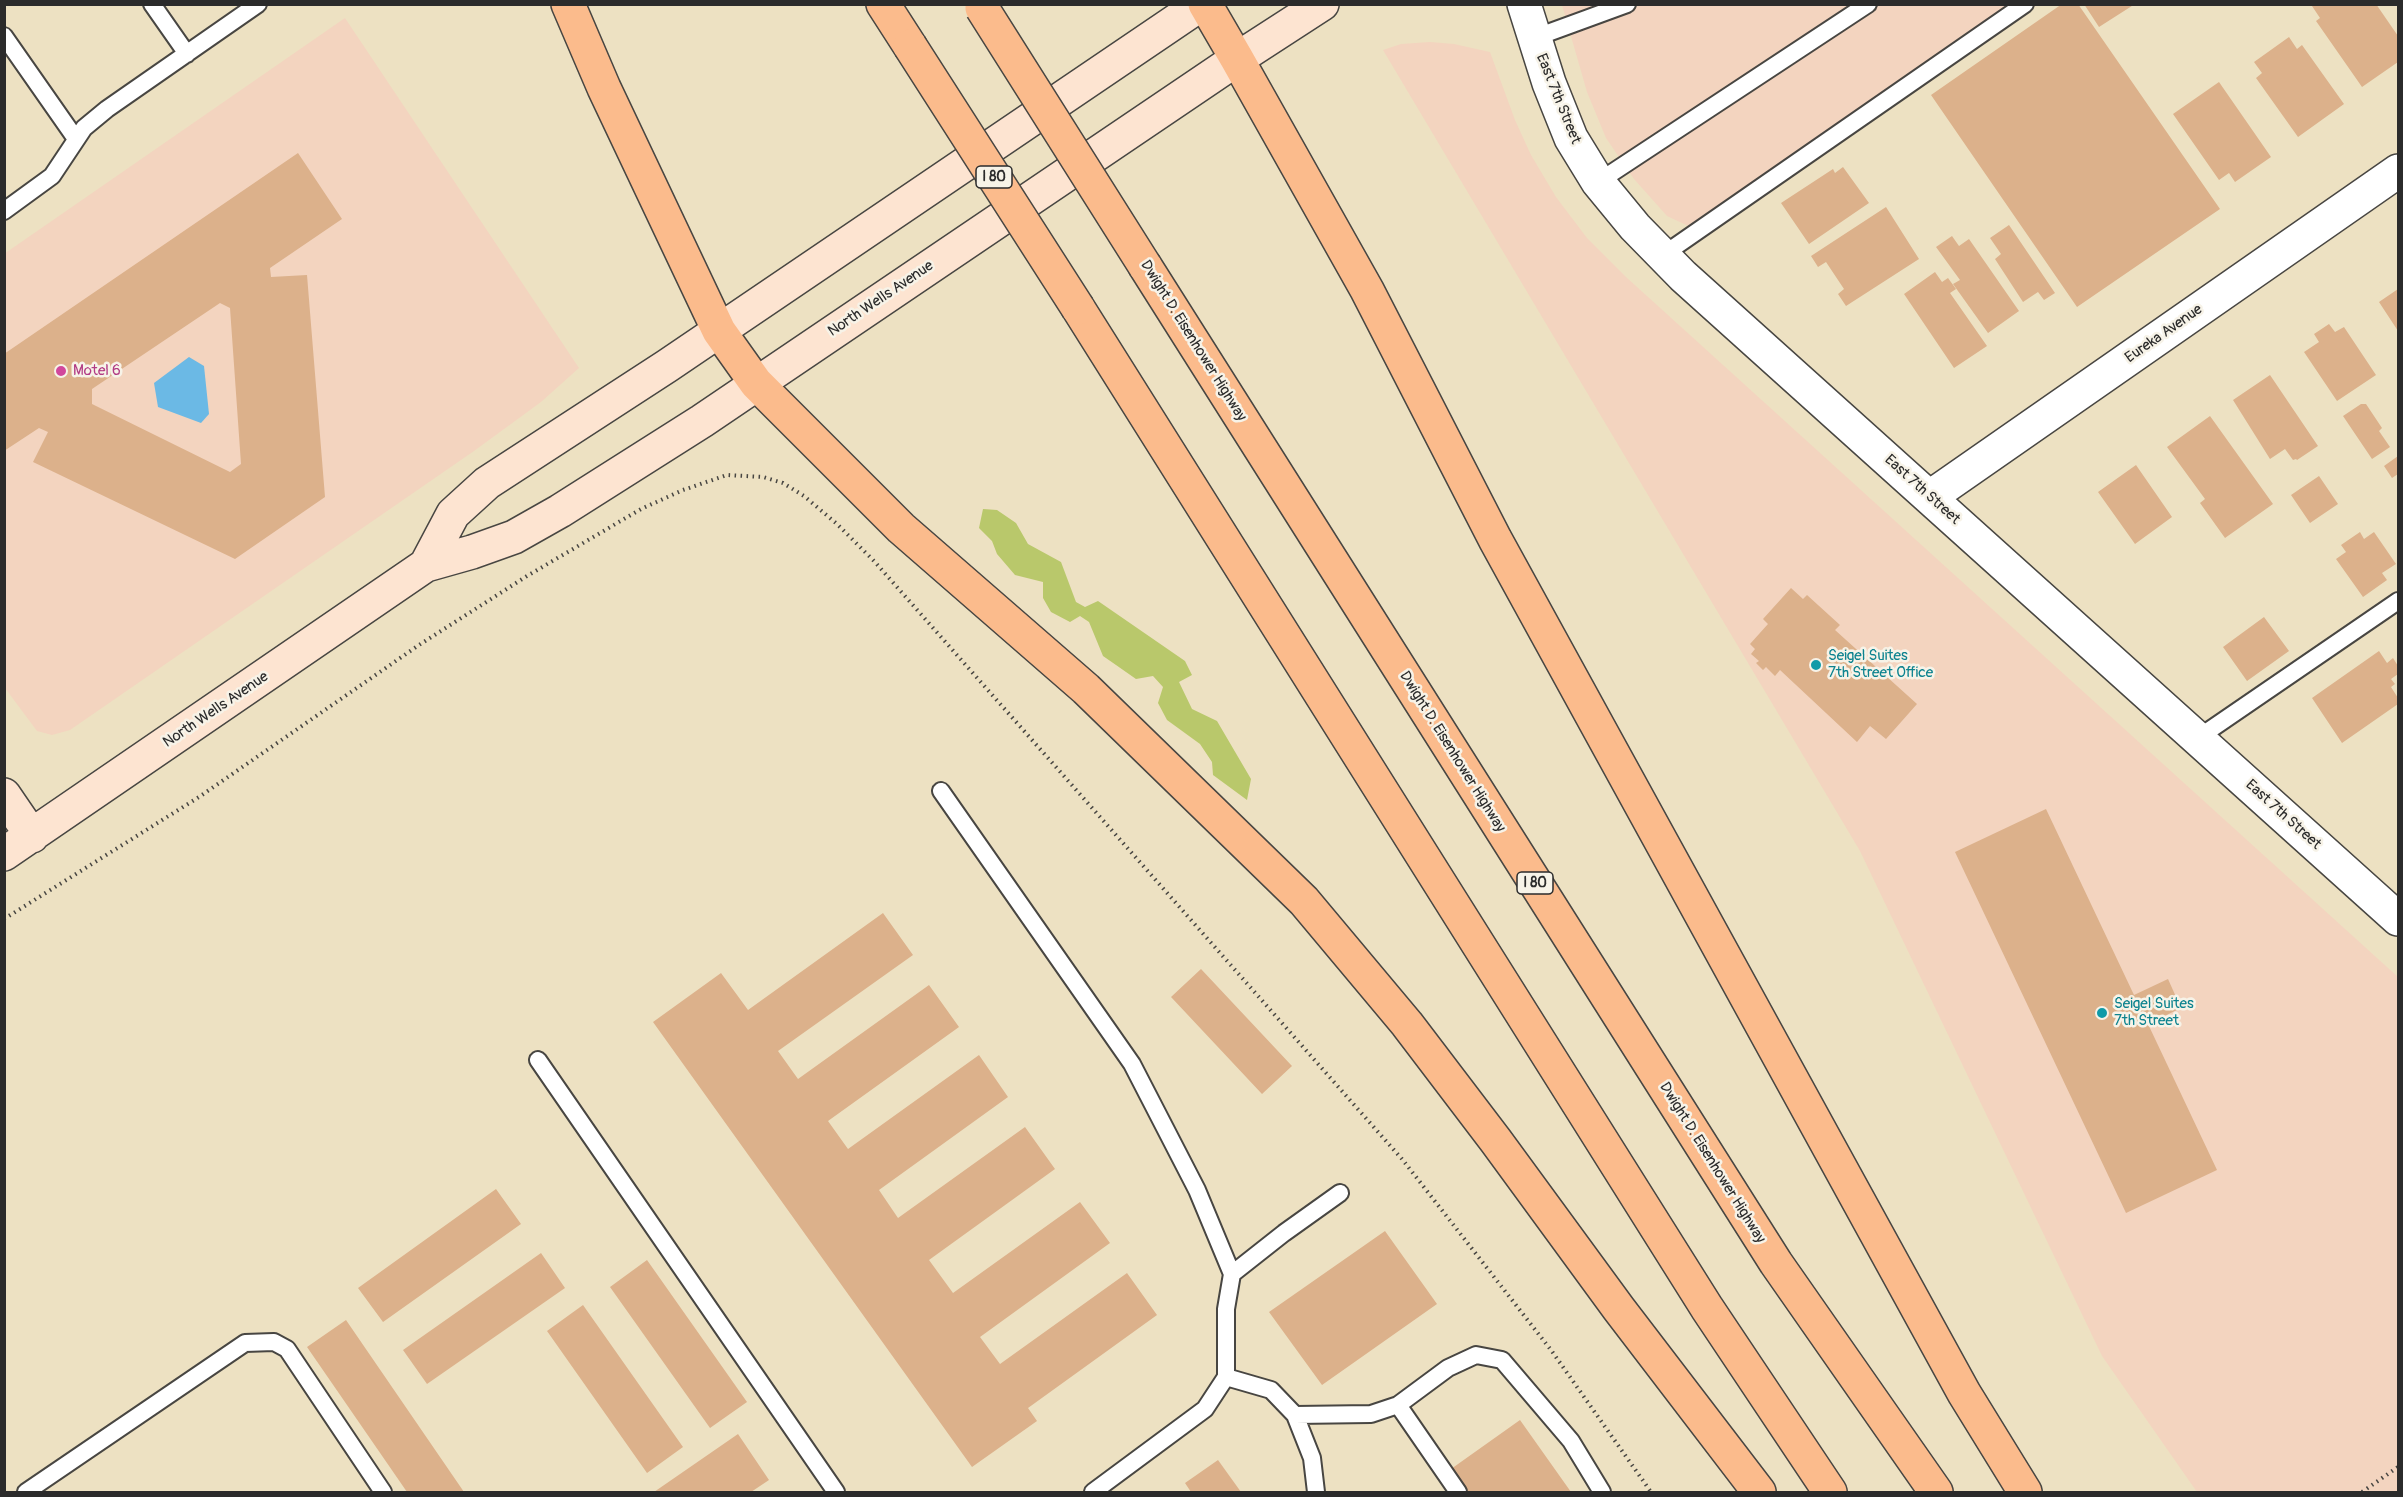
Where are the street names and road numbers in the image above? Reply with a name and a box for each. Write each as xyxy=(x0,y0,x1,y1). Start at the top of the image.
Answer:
street label: East 7th Street xyxy=(1532,51,1584,147)
road number: I 80 xyxy=(976,166,1012,188)
street label: North Wells Avenue xyxy=(825,257,937,341)
street label: Dwight D. Eisenhower Highway xyxy=(1136,257,1250,425)
street label: Eureka Avenue xyxy=(2122,301,2206,367)
street label: East 7th Street xyxy=(1880,451,1964,529)
street label: North Wells Avenue xyxy=(160,668,272,752)
street label: Dwight D. Eisenhower Highway xyxy=(1395,668,1509,836)
street label: East 7th Street xyxy=(2241,776,2325,854)
road number: I 80 xyxy=(1517,872,1553,894)
street label: Dwight D. Eisenhower Highway xyxy=(1655,1079,1769,1247)

